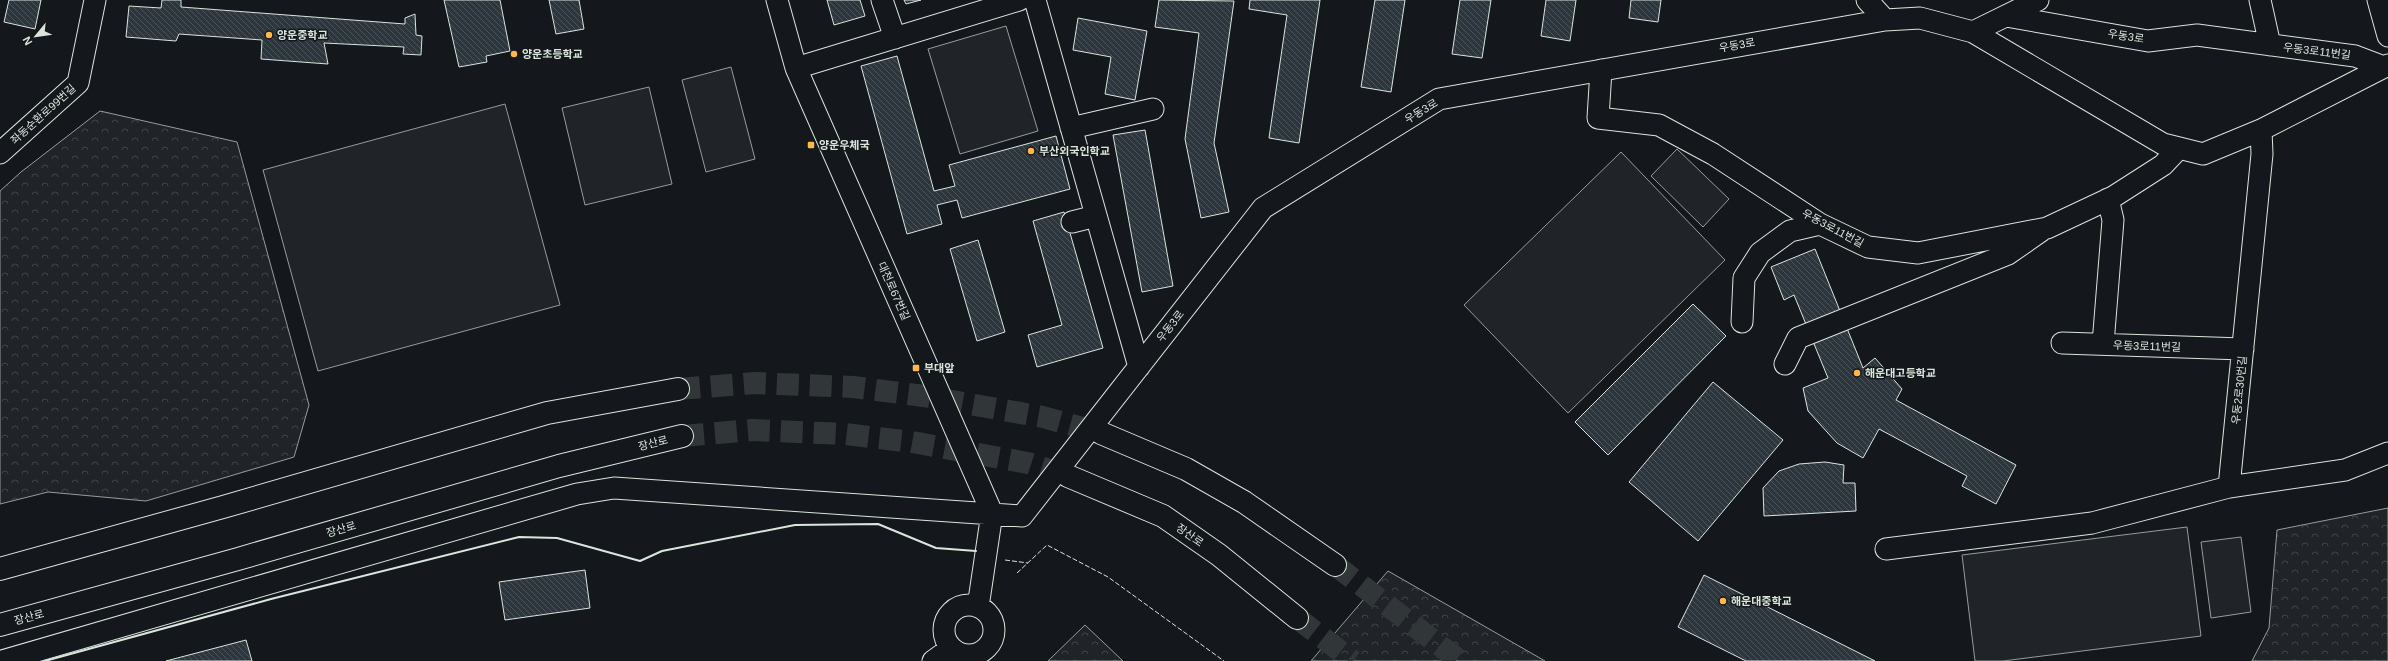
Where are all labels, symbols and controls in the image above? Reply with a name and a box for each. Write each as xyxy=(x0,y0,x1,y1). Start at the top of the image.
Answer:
north arrow xyxy=(16,16,56,56)
street label: 우동3로 xyxy=(2107,27,2145,45)
place label: 양운중학교 xyxy=(277,29,328,41)
marker: 양운중학교 xyxy=(264,30,274,40)
text: N xyxy=(20,34,34,47)
street label: 우동3로 xyxy=(1718,36,1756,54)
street label: 우동3로11번길 xyxy=(2282,41,2352,61)
place label: 양운초등학교 xyxy=(522,48,583,60)
marker: 양운초등학교 xyxy=(509,49,519,59)
street label: 좌동순환로99번길 xyxy=(8,82,78,146)
street label: 우동3로 xyxy=(1402,96,1440,126)
place label: 양운우체국 xyxy=(819,139,870,151)
marker: 양운우체국 xyxy=(806,140,816,150)
place label: 부산외국인학교 xyxy=(1039,145,1110,157)
marker: 부산외국인학교 xyxy=(1026,146,1036,156)
street label: 우동3로11번길 xyxy=(1800,207,1866,249)
street label: 대천로67번길 xyxy=(876,260,912,322)
street label: 우동3로 xyxy=(1154,308,1186,344)
street label: 우동3로11번길 xyxy=(2113,339,2181,353)
street label: 우동2로30번길 xyxy=(2229,355,2249,425)
place label: 부대앞 xyxy=(924,362,954,374)
marker: 부대앞 xyxy=(911,363,921,373)
place label: 해운대고등학교 xyxy=(1865,367,1936,379)
marker: 해운대고등학교 xyxy=(1852,368,1862,378)
street label: 장산로 xyxy=(637,434,669,452)
street label: 장산로 xyxy=(325,519,357,539)
street label: 장산로 xyxy=(1174,521,1206,549)
place label: 해운대중학교 xyxy=(1731,595,1792,607)
marker: 해운대중학교 xyxy=(1718,596,1728,606)
street label: 장산로 xyxy=(13,607,45,627)

